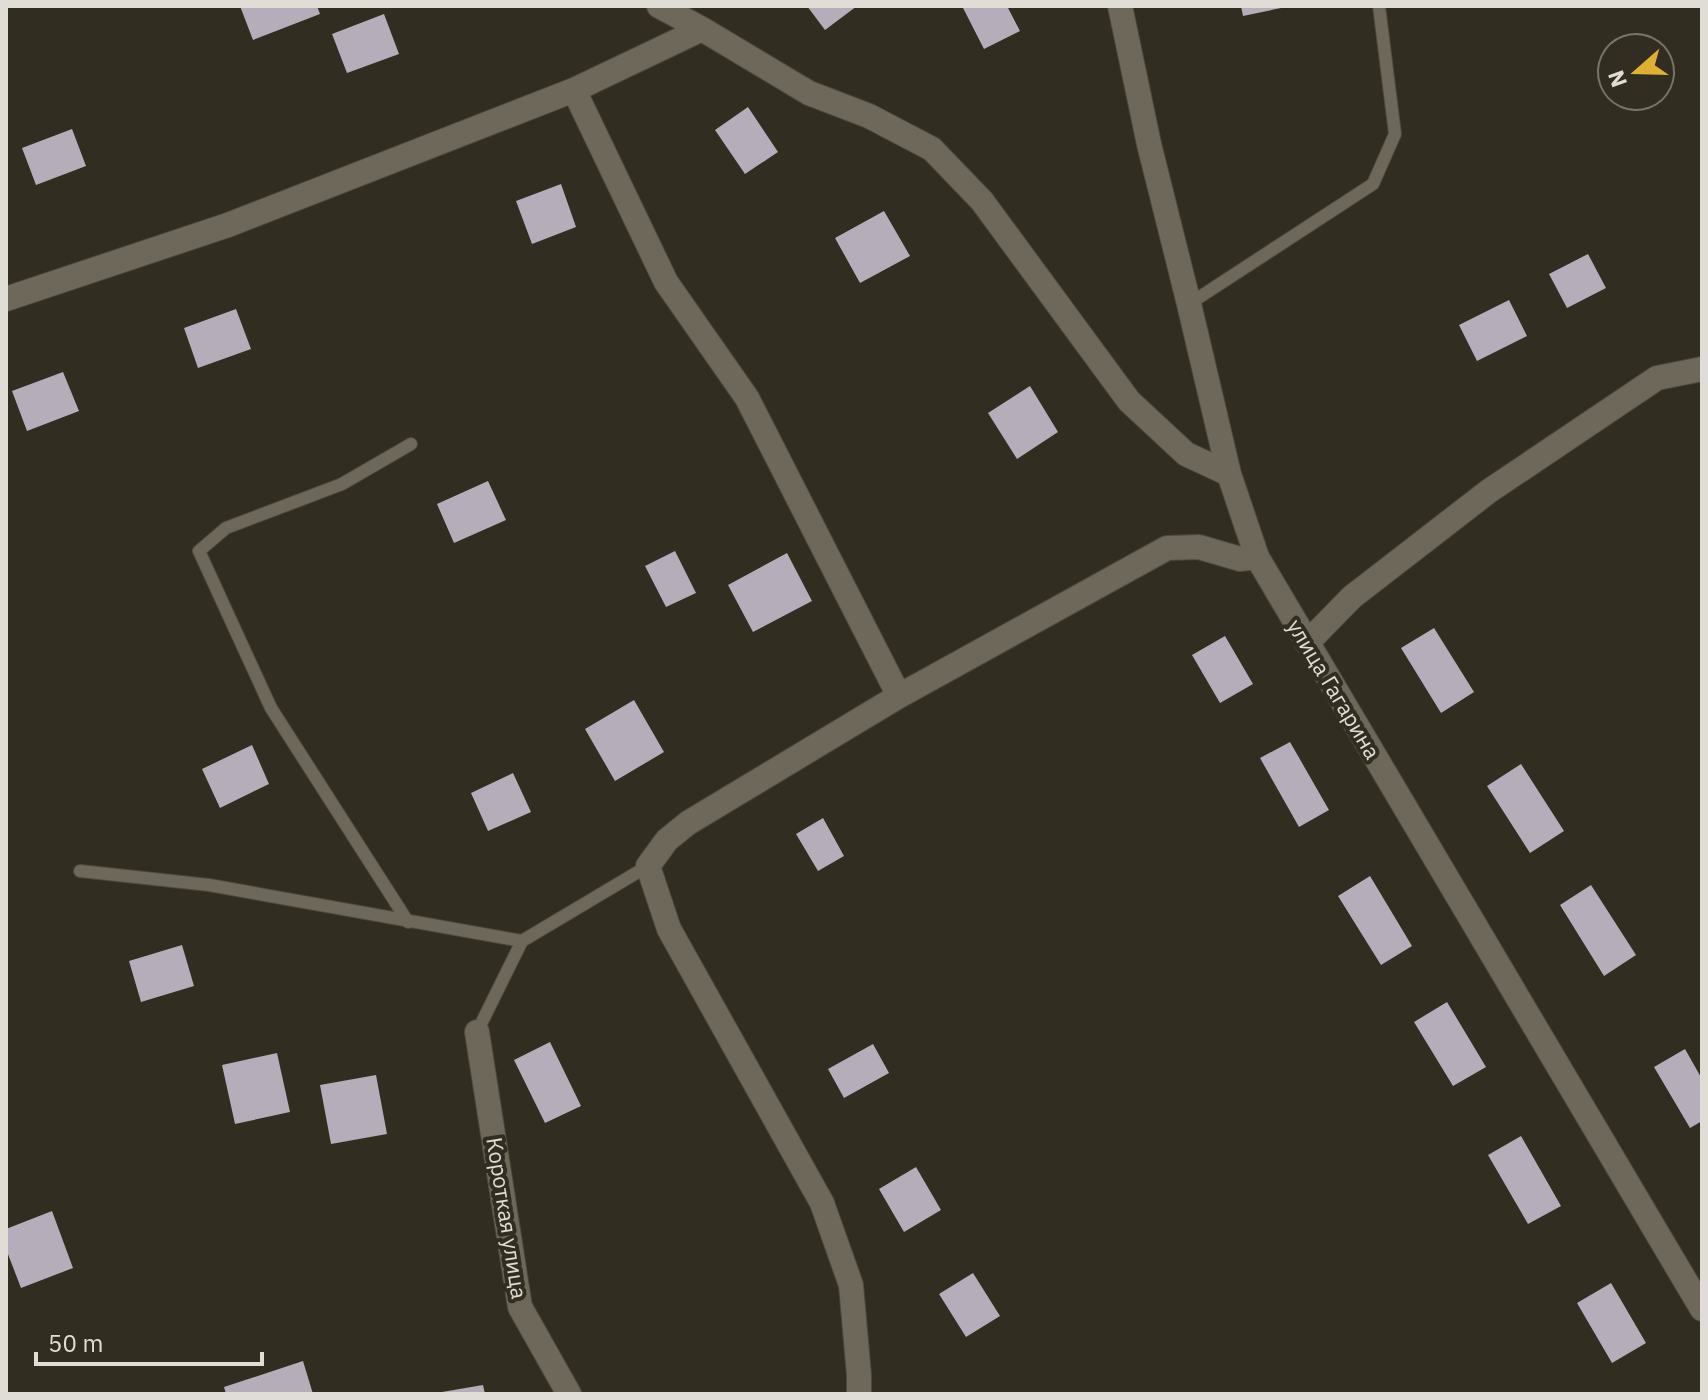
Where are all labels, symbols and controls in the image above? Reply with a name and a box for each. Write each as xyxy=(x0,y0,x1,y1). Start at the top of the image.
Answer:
north arrow xyxy=(1596,32,1676,112)
text: N xyxy=(1600,67,1633,91)
street label: улица Гагарина xyxy=(1281,613,1388,764)
street label: Короткая улица xyxy=(480,1135,535,1301)
scale bar xyxy=(36,1316,262,1366)
text: 50 m xyxy=(48,1327,103,1359)

